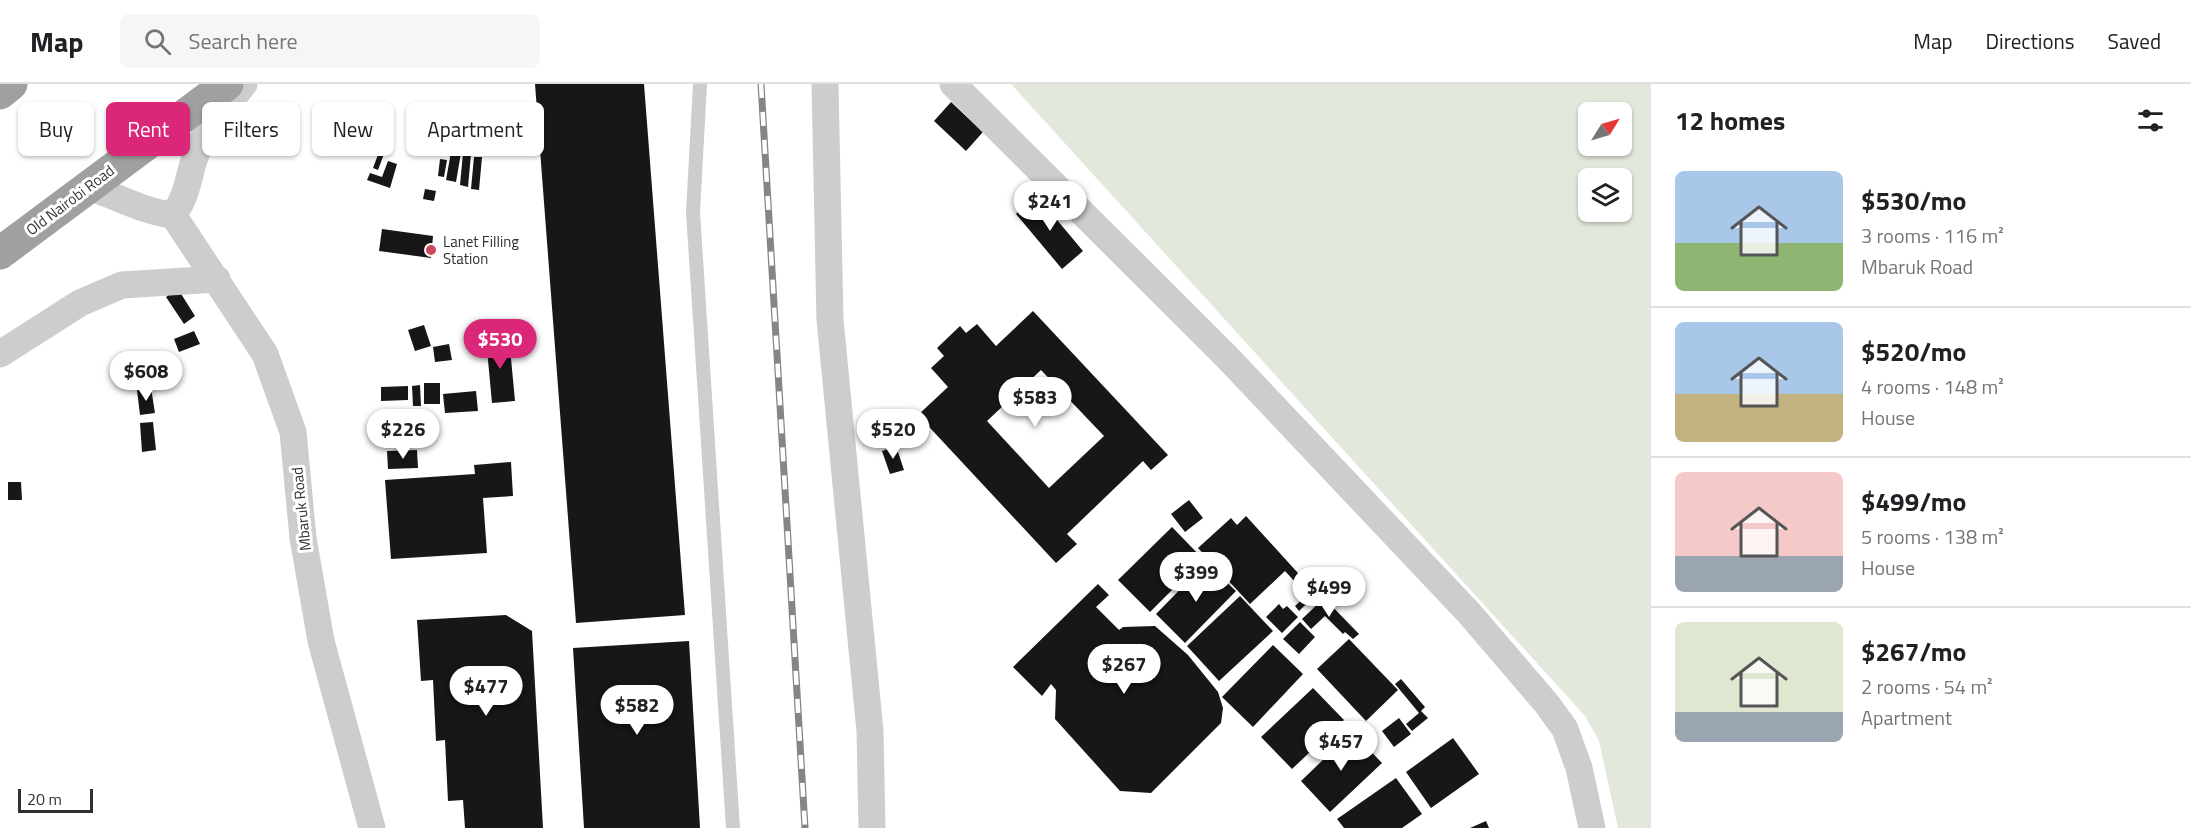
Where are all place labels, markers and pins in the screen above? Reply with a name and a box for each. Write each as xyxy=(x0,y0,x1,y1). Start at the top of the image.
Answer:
pin: $241 xyxy=(1014,181,1086,232)
place label: Lanet Filling Station xyxy=(443,230,519,270)
marker: Lanet Filling Station xyxy=(424,243,438,257)
pin: $530 xyxy=(464,319,536,370)
pin: $608 xyxy=(110,351,182,402)
pin: $583 xyxy=(999,377,1071,428)
pin: $226 xyxy=(367,409,439,460)
pin: $520 xyxy=(857,409,929,460)
pin: $399 xyxy=(1160,552,1232,603)
pin: $499 xyxy=(1293,567,1365,618)
pin: $267 xyxy=(1088,644,1160,695)
pin: $477 xyxy=(450,666,522,717)
pin: $582 xyxy=(601,685,673,736)
pin: $457 xyxy=(1305,721,1377,772)

